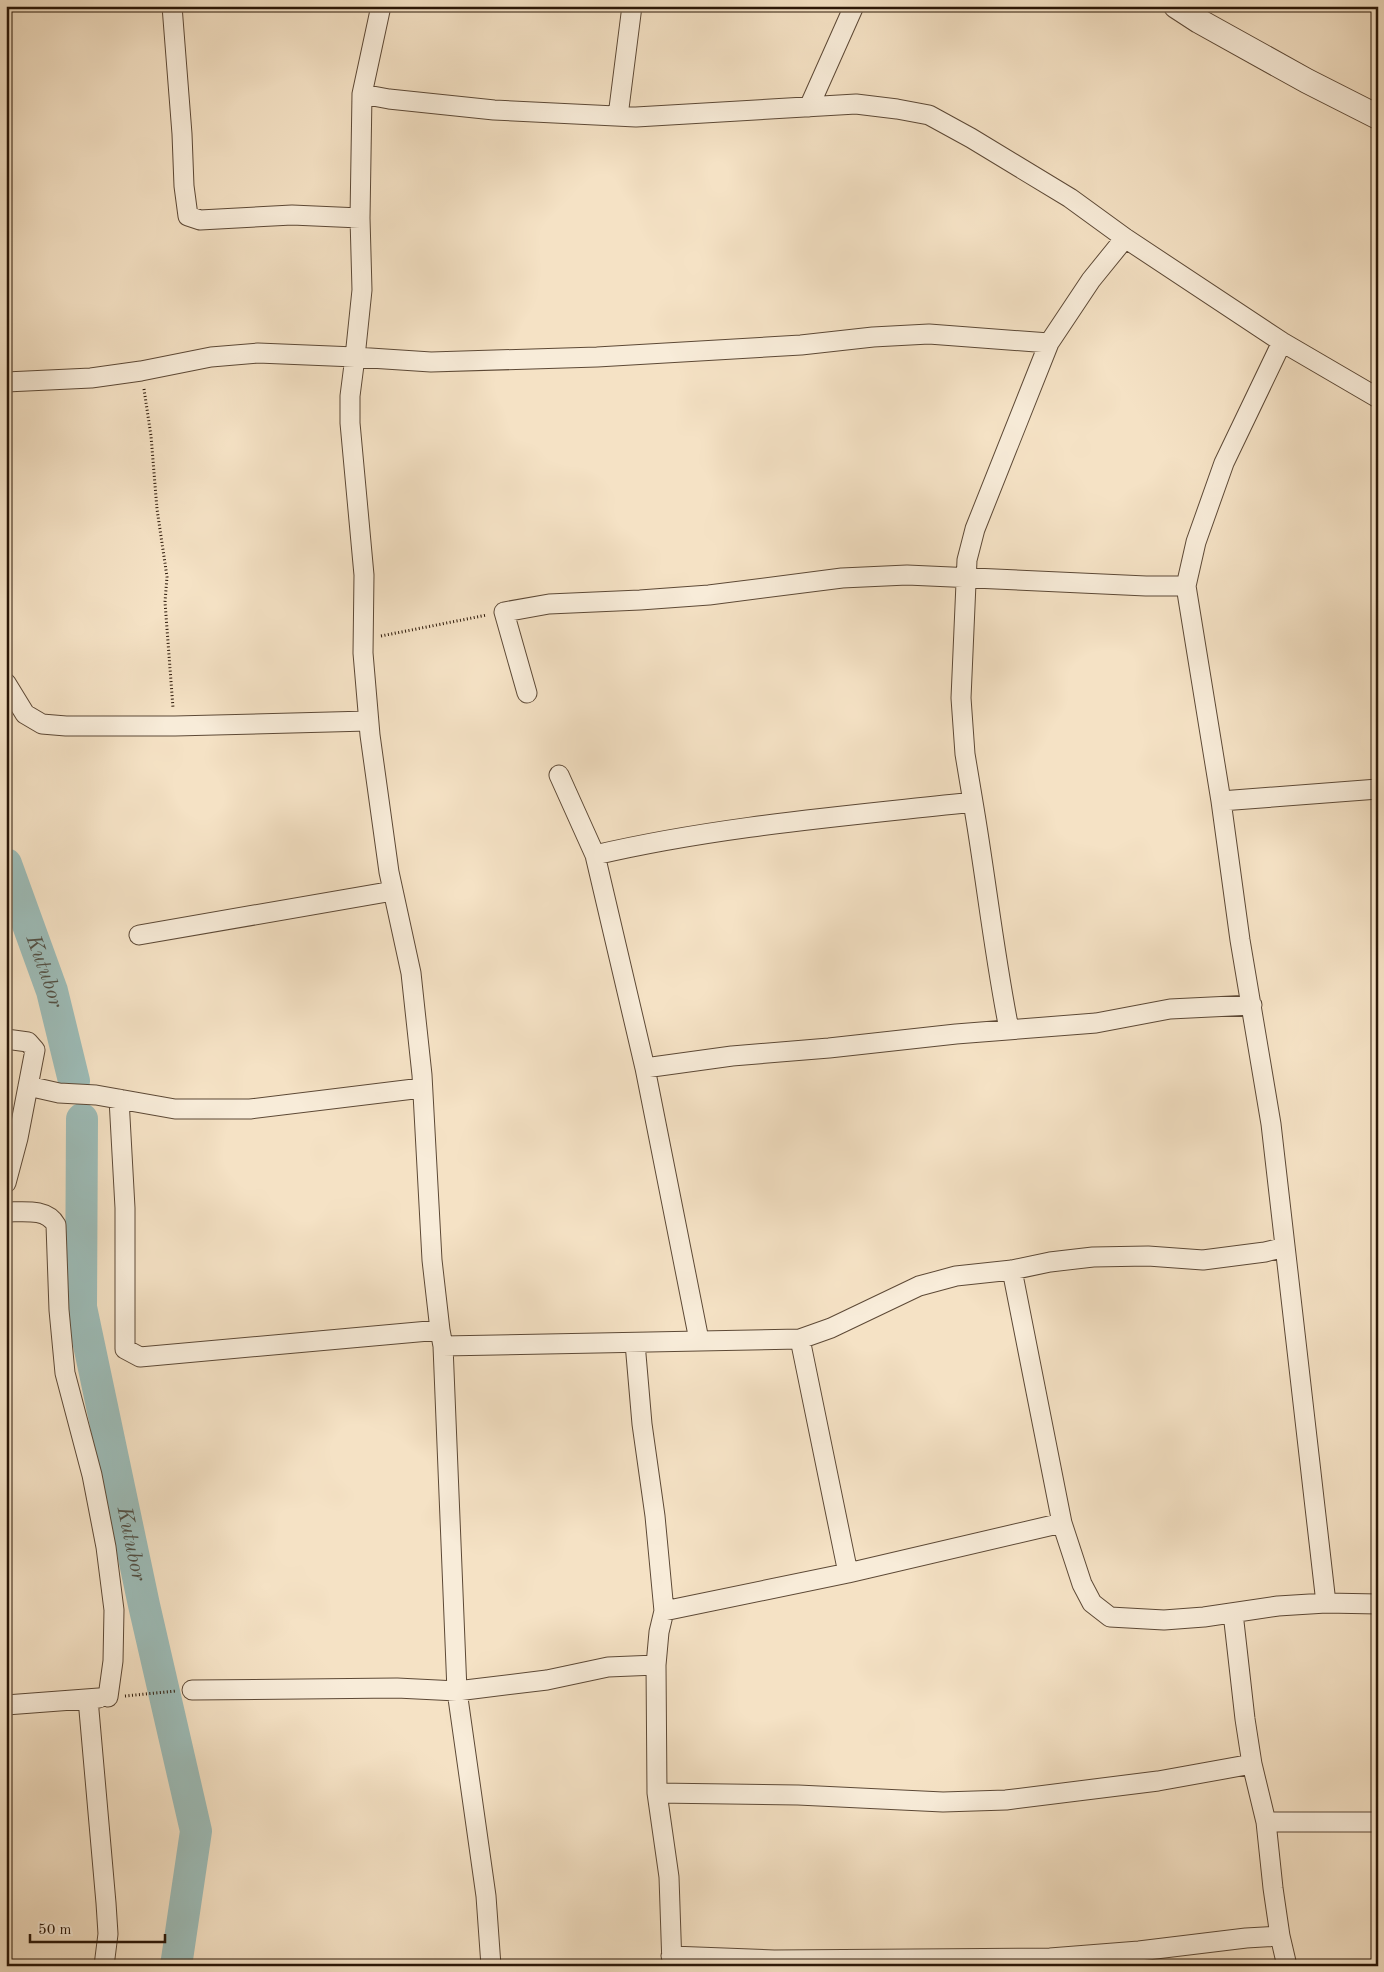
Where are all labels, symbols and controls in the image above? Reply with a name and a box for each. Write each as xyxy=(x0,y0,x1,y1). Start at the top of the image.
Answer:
water label: Kutubor xyxy=(22,931,66,1011)
water label: Kutubor xyxy=(113,1504,149,1584)
scale bar xyxy=(30,1912,165,1944)
text: 50 m xyxy=(38,1923,72,1938)

